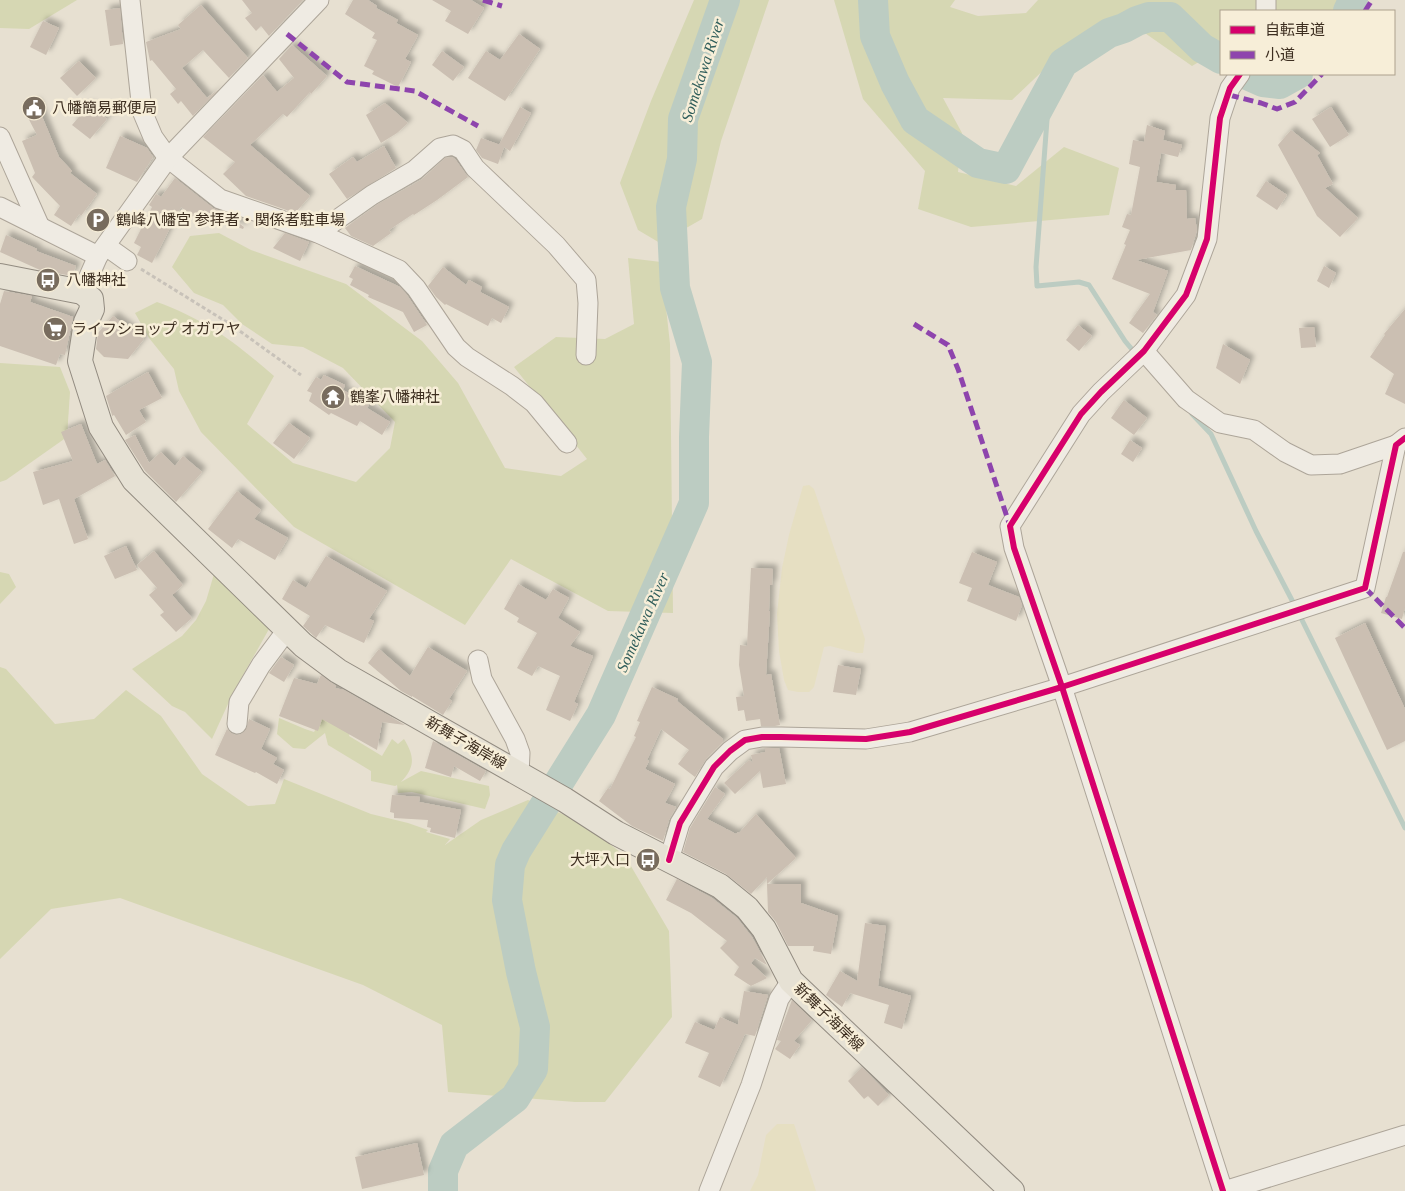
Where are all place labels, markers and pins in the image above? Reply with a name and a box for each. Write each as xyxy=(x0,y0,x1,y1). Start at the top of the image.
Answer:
public building icon: 八幡簡易郵便局 xyxy=(21,95,47,121)
place label: 八幡簡易郵便局 xyxy=(52,100,157,116)
parking icon: 鶴峰八幡宮 参拝者・関係者駐車場 xyxy=(85,207,111,233)
place label: 鶴峰八幡宮 参拝者・関係者駐車場 xyxy=(116,211,345,228)
bus stop icon: 八幡神社 xyxy=(35,267,61,293)
place label: 八幡神社 xyxy=(66,272,126,288)
supermarket icon: ライフショップ オガワヤ xyxy=(42,316,68,342)
place label: ライフショップ オガワヤ xyxy=(72,321,241,337)
temple icon: 鶴峯八幡神社 xyxy=(320,384,346,410)
place label: 鶴峯八幡神社 xyxy=(350,389,440,405)
bus stop icon: 大坪入口 xyxy=(635,847,661,873)
place label: 大坪入口 xyxy=(570,852,630,868)

